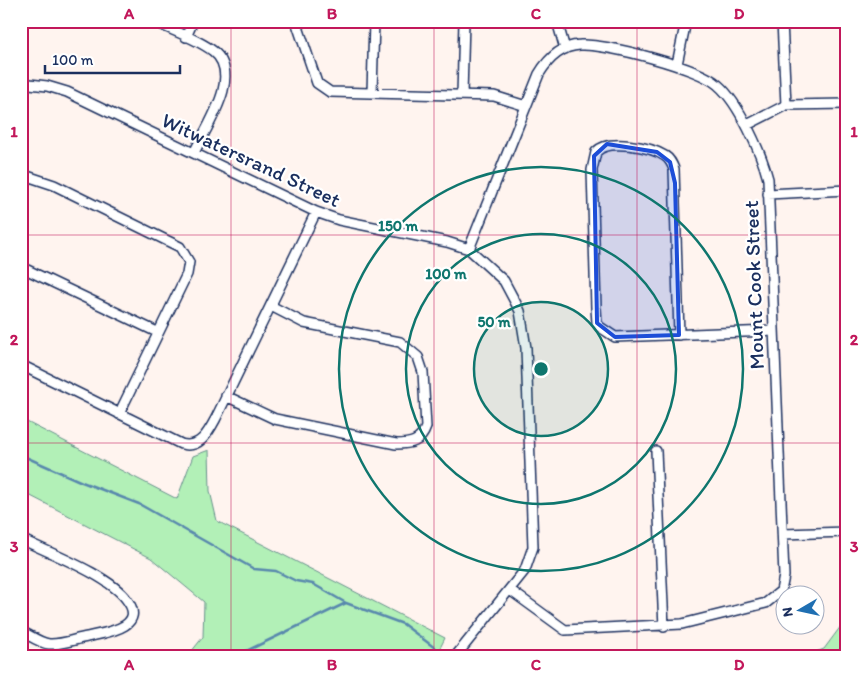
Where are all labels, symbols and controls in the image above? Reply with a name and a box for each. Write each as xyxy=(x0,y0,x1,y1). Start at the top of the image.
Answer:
text: A xyxy=(123,4,135,23)
text: B xyxy=(327,4,338,23)
text: C xyxy=(531,4,542,23)
text: D xyxy=(734,4,745,23)
scale bar xyxy=(45,42,180,74)
text: 100 m xyxy=(52,51,94,69)
street label: Witwatersrand Street xyxy=(158,107,345,212)
text: 1 xyxy=(10,122,18,141)
text: 1 xyxy=(850,122,858,141)
street label: Mount Cook Street xyxy=(738,200,769,370)
text: 150 m xyxy=(378,217,418,235)
text: 100 m xyxy=(425,265,467,283)
text: 50 m xyxy=(477,313,511,331)
text: 2 xyxy=(10,330,19,349)
text: 2 xyxy=(850,330,859,349)
centre of rings xyxy=(532,360,550,378)
text: 3 xyxy=(10,537,19,556)
text: 3 xyxy=(850,537,859,556)
north arrow xyxy=(776,586,826,636)
text: N xyxy=(779,606,797,618)
text: A xyxy=(123,655,135,674)
text: B xyxy=(327,655,338,674)
text: C xyxy=(531,655,542,674)
text: D xyxy=(734,655,745,674)

